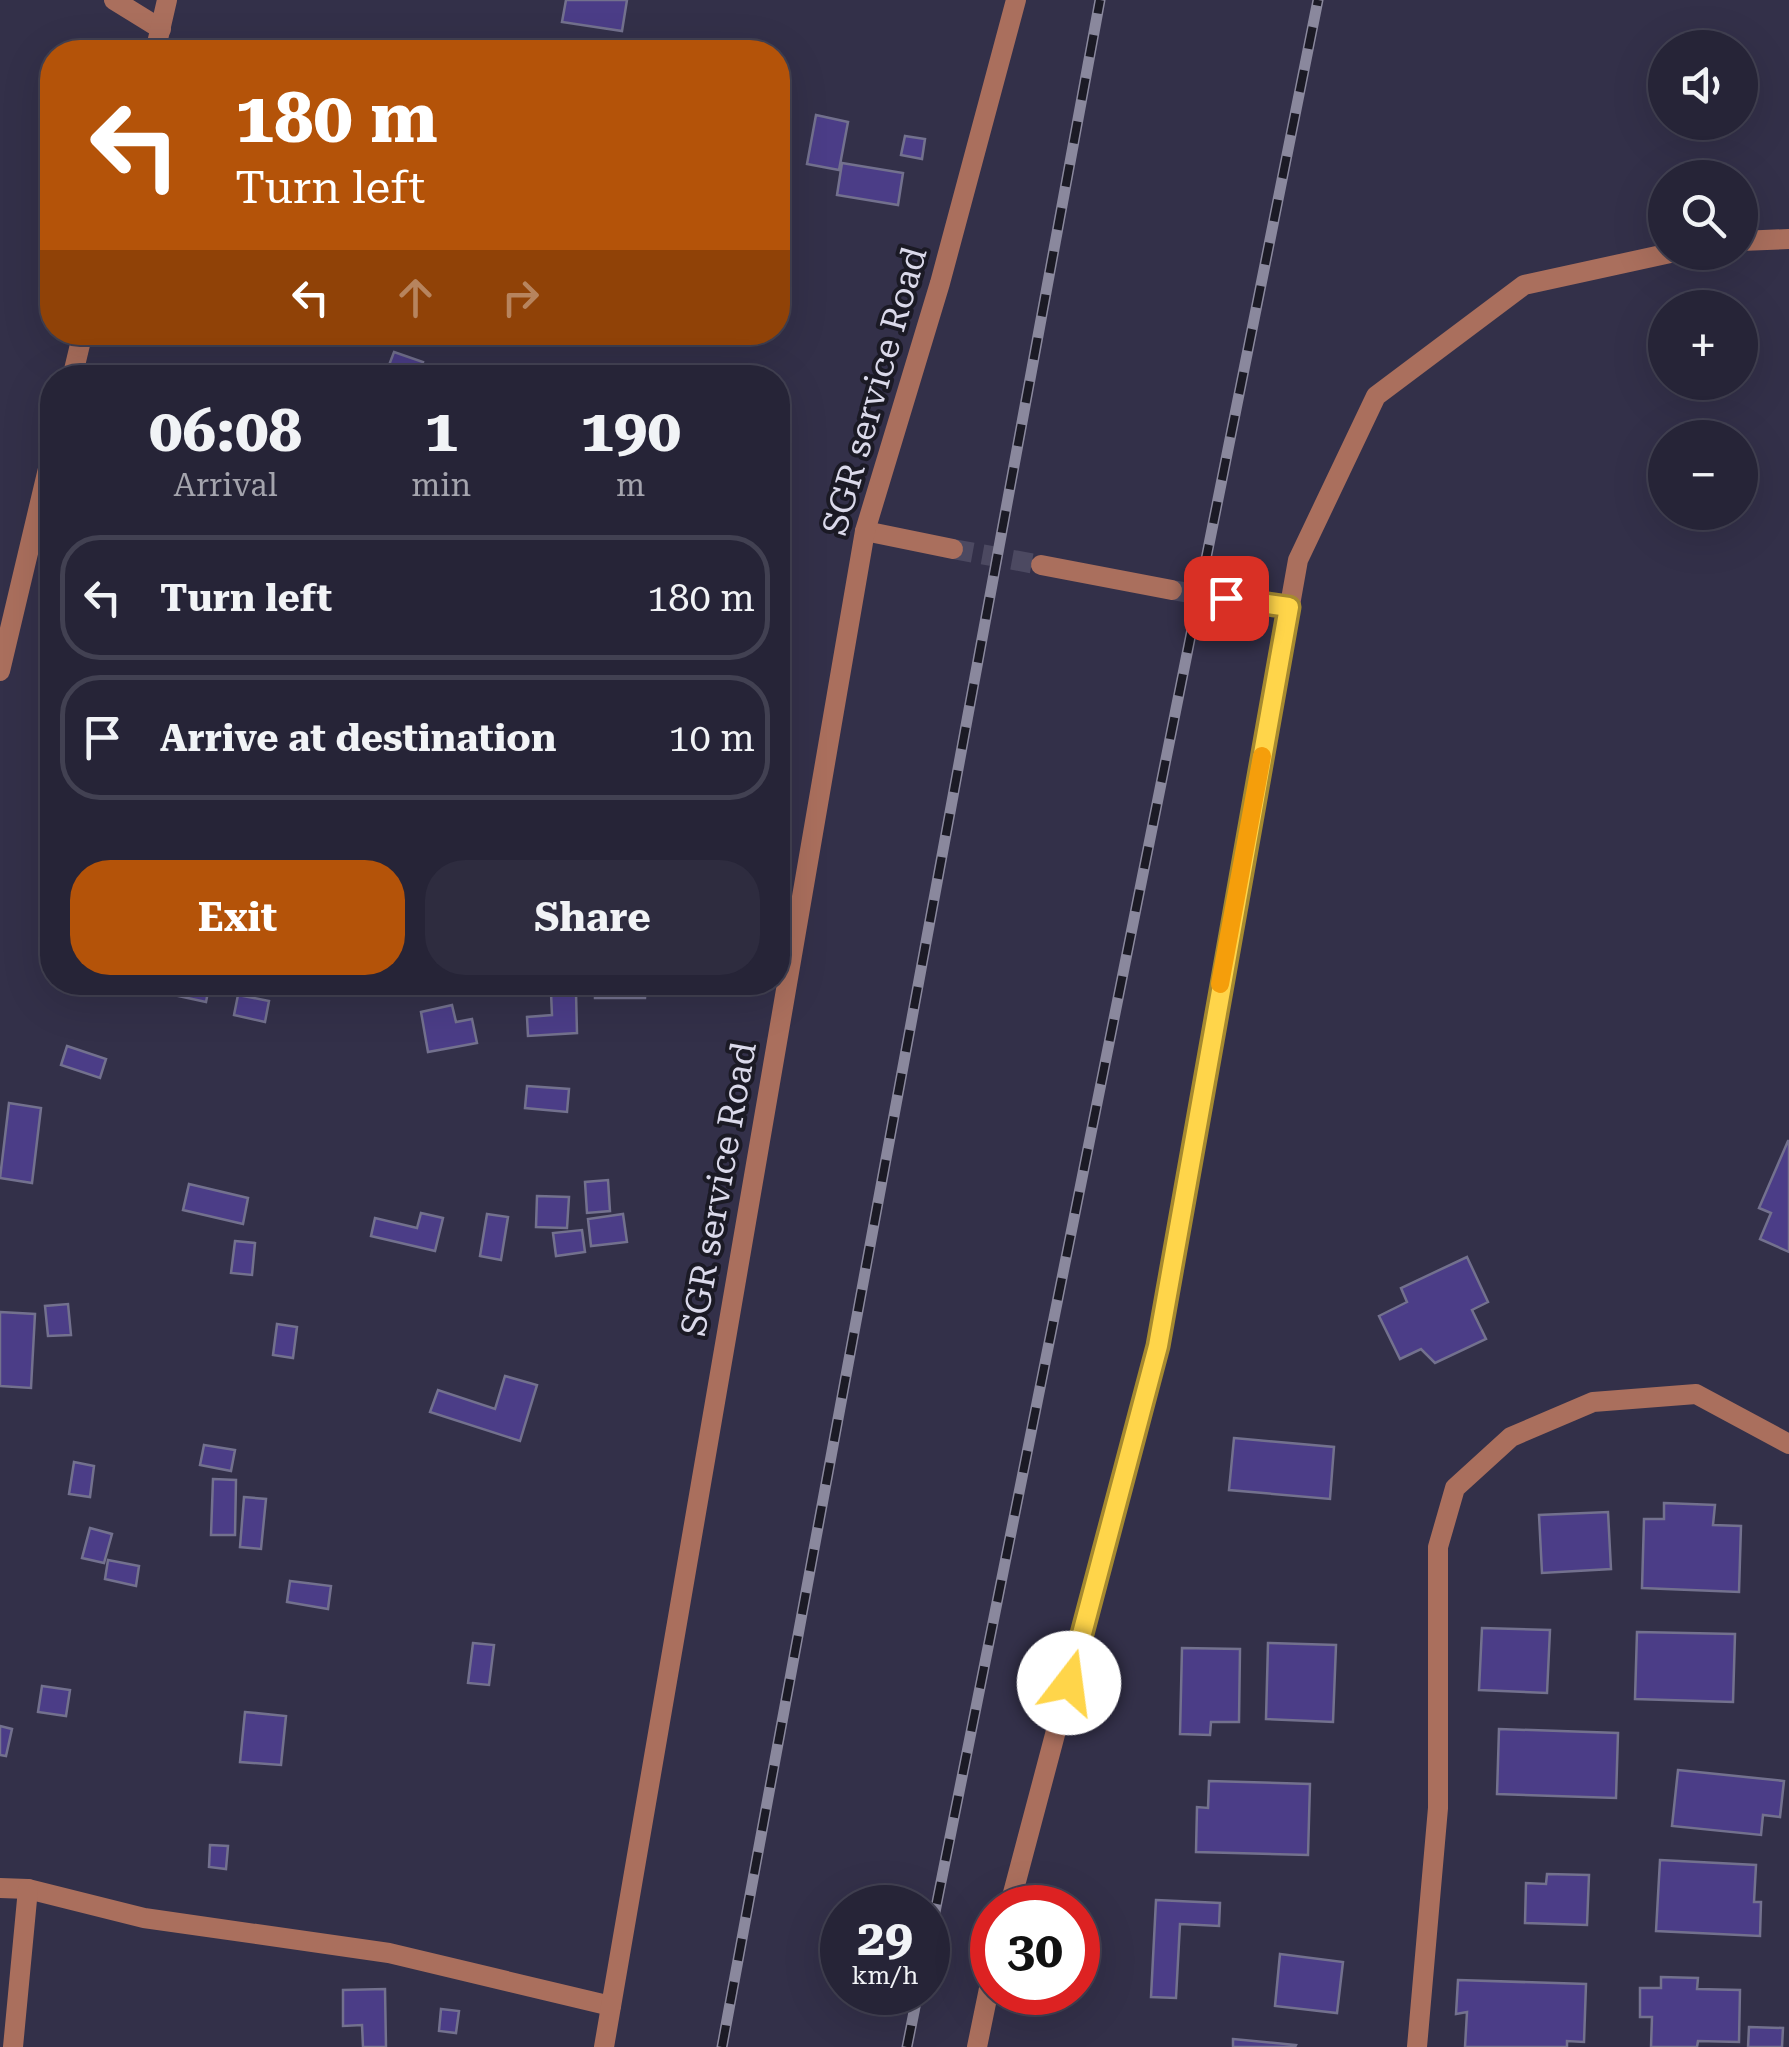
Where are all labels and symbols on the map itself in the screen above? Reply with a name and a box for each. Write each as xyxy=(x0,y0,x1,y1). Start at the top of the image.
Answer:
street label: SGR service Road xyxy=(814,242,936,540)
pin xyxy=(1184,556,1269,641)
street label: SGR service Road xyxy=(673,1039,765,1339)
position arrow xyxy=(1017,1631,1121,1735)
speed limit sign: 30 xyxy=(970,1885,1100,2015)

